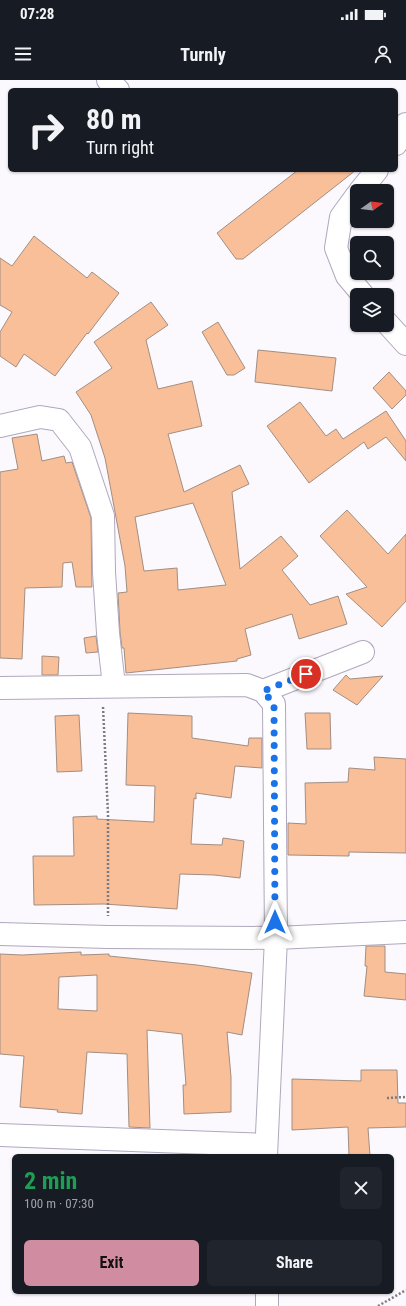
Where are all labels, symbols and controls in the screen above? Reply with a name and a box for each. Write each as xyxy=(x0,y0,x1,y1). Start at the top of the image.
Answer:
text: 07:28 xyxy=(20,5,54,23)
icon: menu xyxy=(12,43,34,65)
icon: person xyxy=(372,43,394,65)
text: Turnly xyxy=(180,44,226,65)
text: 80 m xyxy=(86,103,142,136)
icon: right xyxy=(20,104,72,156)
text: Turn right xyxy=(86,137,154,158)
north arrow xyxy=(350,184,394,228)
map controls xyxy=(350,184,394,332)
button: search xyxy=(350,236,394,280)
button: layers xyxy=(350,288,394,332)
pin xyxy=(289,657,323,691)
icon: arrive xyxy=(295,663,317,685)
position arrow xyxy=(254,901,296,943)
text: 2 min xyxy=(24,1167,77,1195)
button: close xyxy=(340,1167,382,1209)
text: 100 m · 07:30 xyxy=(24,1196,94,1211)
button: Exit xyxy=(24,1240,199,1286)
button: Share xyxy=(207,1240,382,1286)

